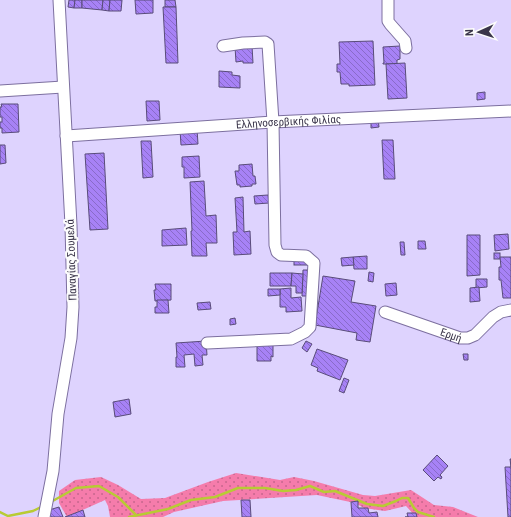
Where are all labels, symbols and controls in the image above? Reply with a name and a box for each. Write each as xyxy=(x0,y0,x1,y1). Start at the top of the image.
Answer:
north arrow xyxy=(459,12,499,52)
text: N xyxy=(463,29,476,36)
street label: Ελληνοσερβικής Φιλίας xyxy=(236,113,341,131)
street label: Παναγίας Σουμελά xyxy=(64,218,79,301)
street label: Ερμή xyxy=(438,326,463,345)

